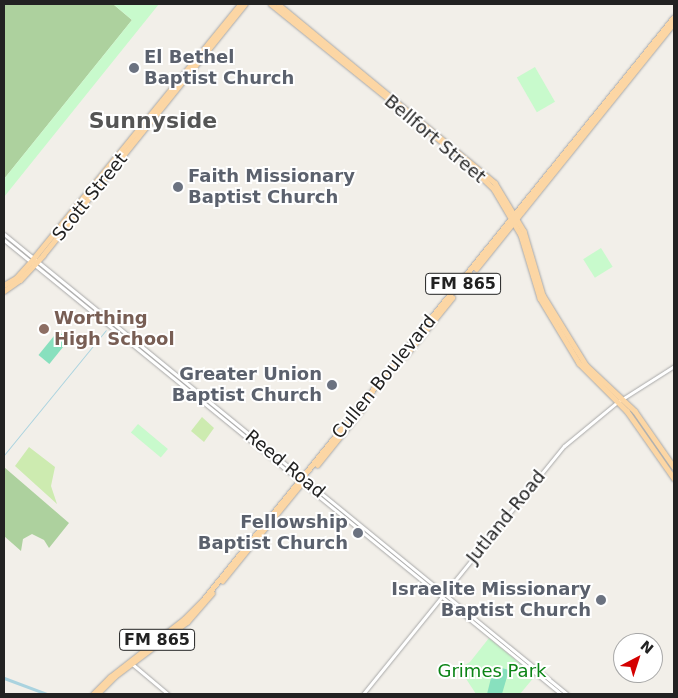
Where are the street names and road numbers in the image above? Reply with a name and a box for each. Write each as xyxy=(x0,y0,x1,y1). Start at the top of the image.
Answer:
street label: Bellfort Street xyxy=(380,90,490,188)
street label: Scott Street xyxy=(48,149,132,245)
road number: FM 865 xyxy=(424,270,502,298)
street label: Cullen Boulevard xyxy=(327,311,441,443)
street label: Reed Road xyxy=(241,425,329,503)
street label: Jutland Road xyxy=(462,466,550,568)
road number: FM 865 xyxy=(118,626,196,654)

